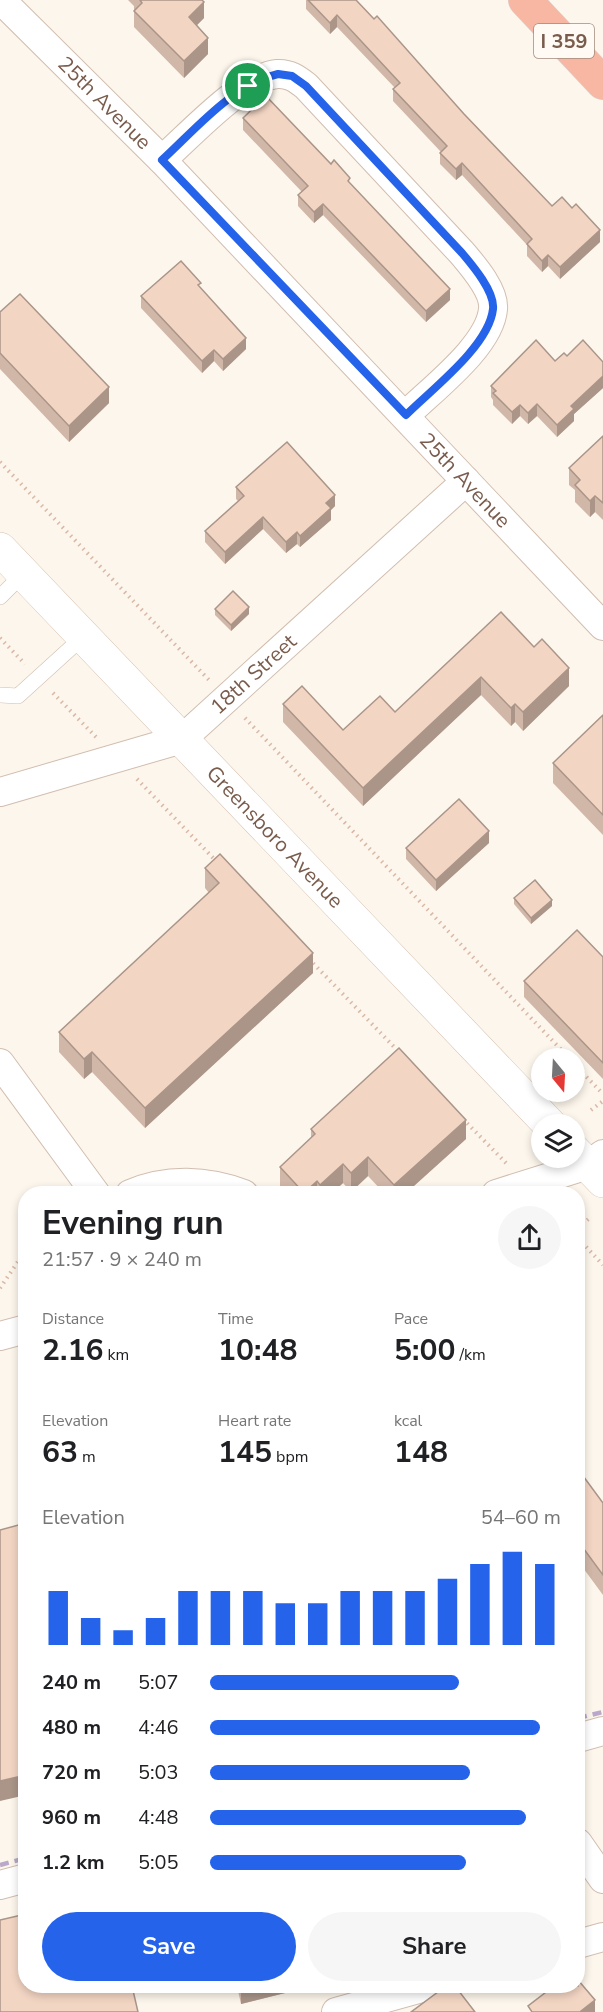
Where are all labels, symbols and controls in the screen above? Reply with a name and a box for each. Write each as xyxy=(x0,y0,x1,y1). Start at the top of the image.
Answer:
road number: I 359 xyxy=(534,24,594,58)
street label: 25th Avenue xyxy=(52,50,158,156)
pin xyxy=(222,60,273,111)
icon: arrive xyxy=(231,69,264,102)
street label: 25th Avenue xyxy=(413,427,517,534)
street label: 18th Street xyxy=(204,627,303,721)
street label: Greensboro Avenue xyxy=(200,760,350,914)
north arrow xyxy=(531,1048,585,1102)
map controls xyxy=(531,1048,585,1168)
button: layers xyxy=(531,1114,585,1168)
text: Evening run xyxy=(42,1201,224,1246)
button: share xyxy=(498,1206,561,1269)
text: 21:57 · 9 × 240 m xyxy=(42,1246,202,1273)
text: Distance xyxy=(42,1308,104,1330)
text: Time xyxy=(218,1308,254,1330)
text: Pace xyxy=(394,1308,428,1330)
text: 2.16 xyxy=(42,1330,103,1371)
text: 10:48 xyxy=(218,1330,297,1371)
text: 5:00 xyxy=(394,1330,455,1371)
text: km xyxy=(103,1344,129,1366)
text: /km xyxy=(455,1344,486,1366)
text: Elevation xyxy=(42,1410,108,1432)
text: Heart rate xyxy=(218,1410,291,1432)
text: kcal xyxy=(394,1410,422,1432)
text: 63 xyxy=(42,1432,78,1473)
text: 145 xyxy=(218,1432,272,1473)
text: 148 xyxy=(394,1432,448,1473)
text: m xyxy=(78,1446,96,1468)
text: bpm xyxy=(272,1446,308,1468)
text: Elevation xyxy=(42,1504,125,1531)
text: 54–60 m xyxy=(481,1504,561,1531)
text: 240 m xyxy=(42,1669,101,1696)
text: 5:07 xyxy=(138,1669,179,1696)
text: 480 m xyxy=(42,1714,101,1741)
text: 4:46 xyxy=(138,1714,179,1741)
text: 720 m xyxy=(42,1759,101,1786)
text: 5:03 xyxy=(138,1759,179,1786)
text: 960 m xyxy=(42,1804,101,1831)
text: 4:48 xyxy=(138,1804,179,1831)
text: 1.2 km xyxy=(42,1849,105,1876)
text: 5:05 xyxy=(138,1849,179,1876)
button: Save xyxy=(42,1912,296,1981)
button: Share xyxy=(308,1912,561,1981)

